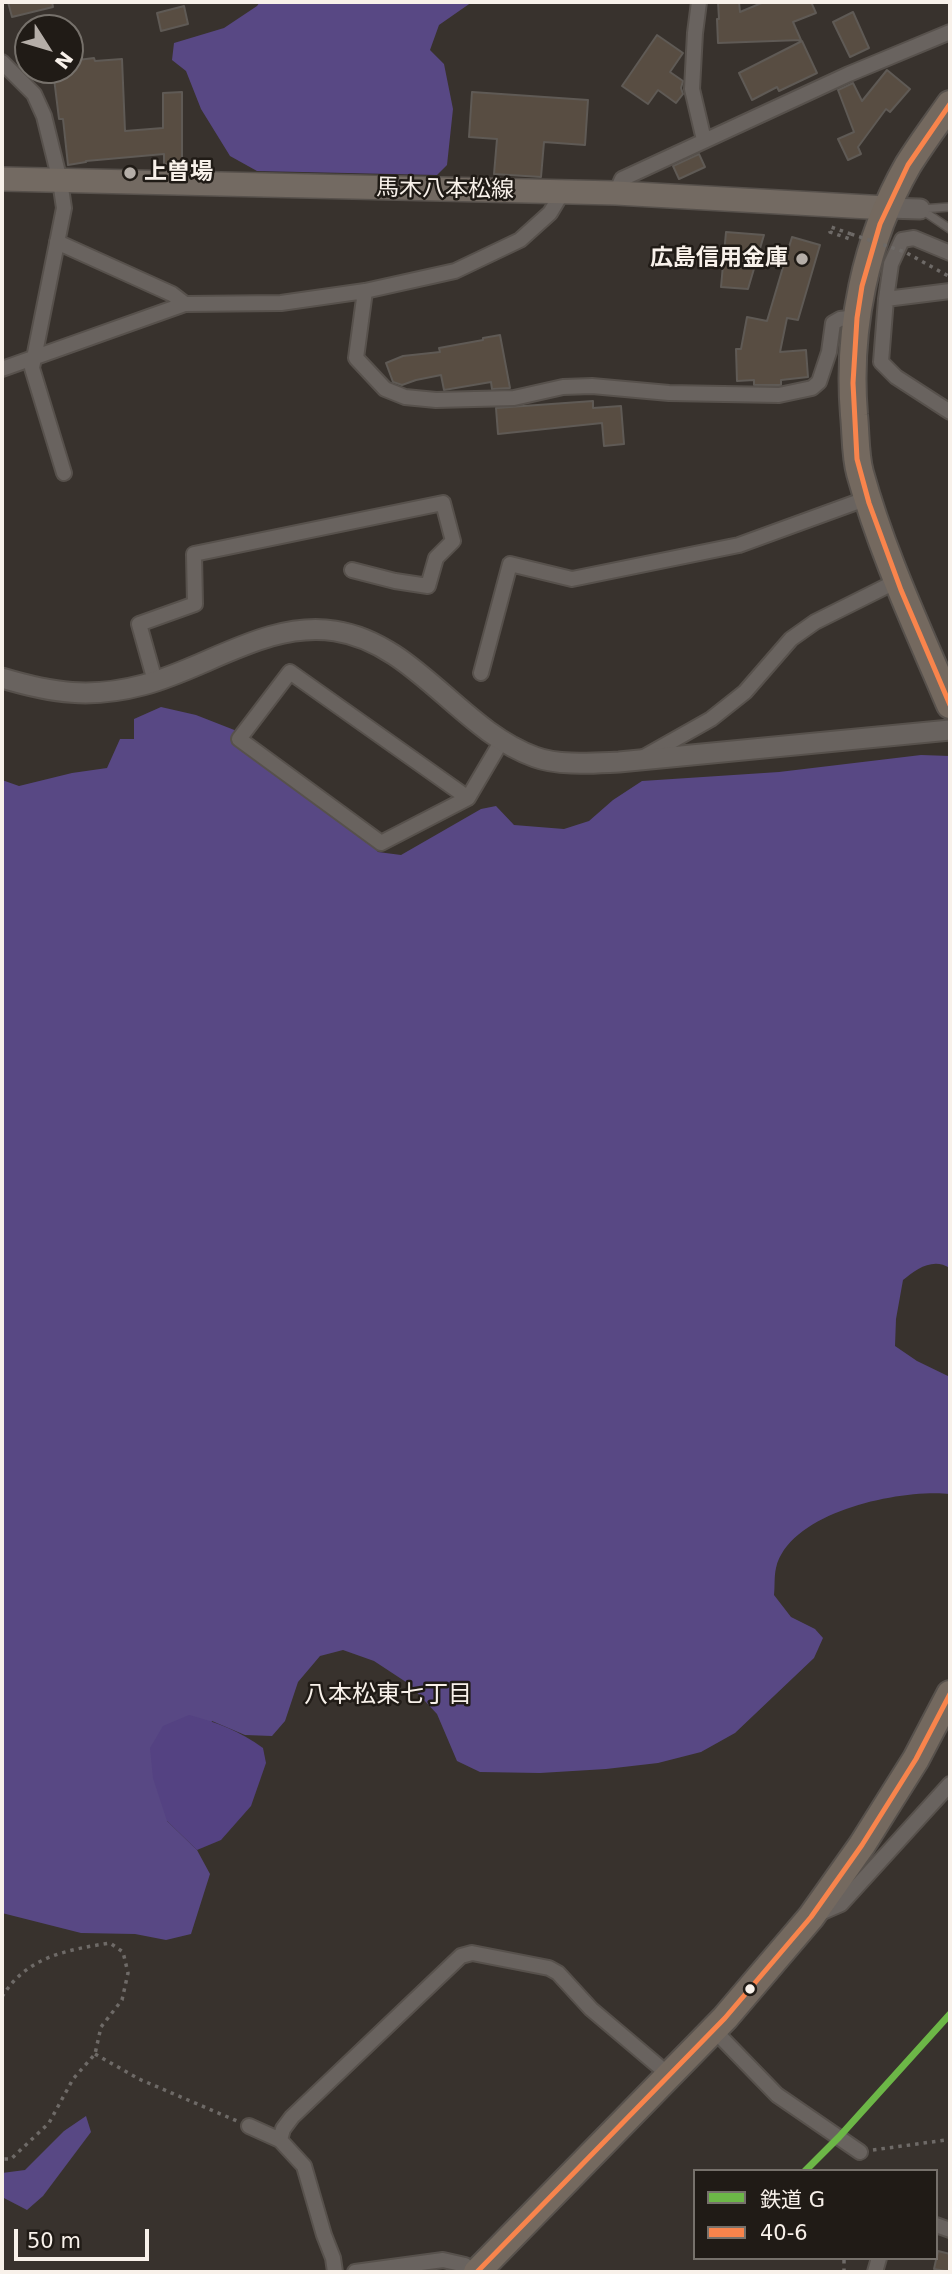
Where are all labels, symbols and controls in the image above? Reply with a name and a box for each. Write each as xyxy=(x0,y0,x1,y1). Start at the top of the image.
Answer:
north arrow xyxy=(14,14,84,84)
text: N xyxy=(51,47,78,73)
place label: 上曽場 xyxy=(144,159,213,187)
marker: 上曽場 xyxy=(122,165,138,181)
street label: 馬木八本松線 xyxy=(376,175,514,205)
place label: 広島信用金庫 xyxy=(650,245,788,273)
marker: 広島信用金庫 xyxy=(794,251,810,267)
district label: 八本松東七丁目 xyxy=(304,1682,472,1710)
unlabelled marker xyxy=(743,1982,757,1996)
legend xyxy=(693,2169,938,2260)
text: 鉄道 G xyxy=(760,2188,825,2212)
scale bar xyxy=(18,2214,152,2258)
text: 40-6 xyxy=(760,2221,808,2245)
text: 50 m xyxy=(27,2229,81,2253)

